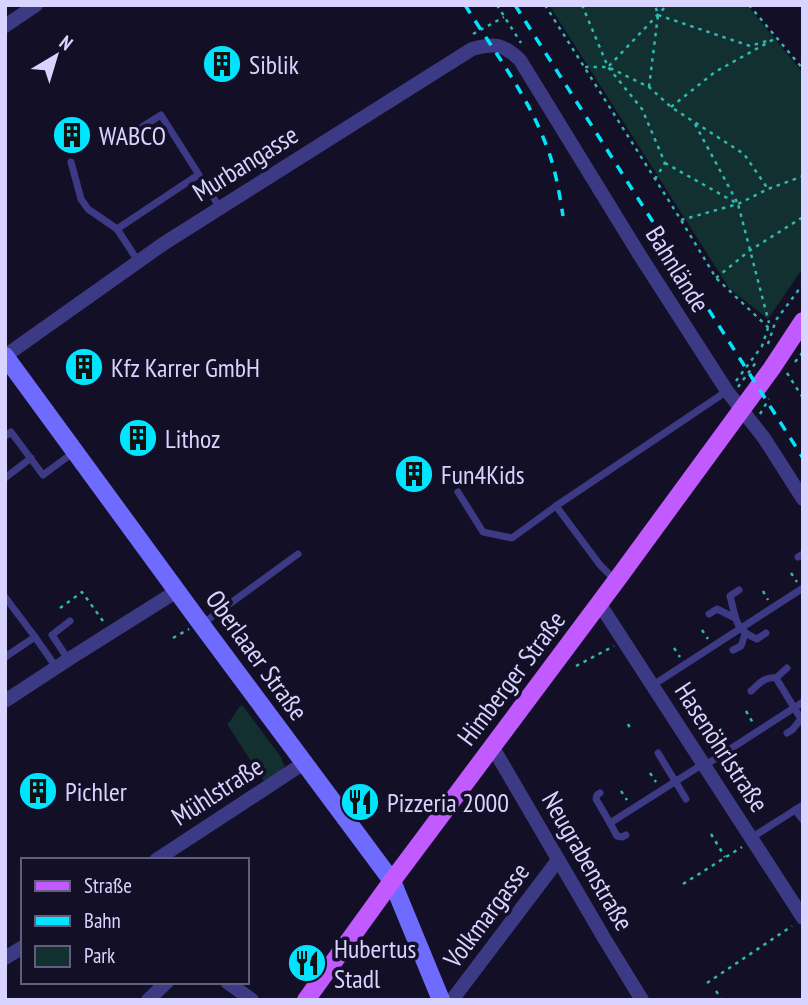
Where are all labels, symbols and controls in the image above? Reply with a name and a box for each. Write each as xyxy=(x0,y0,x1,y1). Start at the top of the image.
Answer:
north arrow xyxy=(21,21,91,91)
text: N xyxy=(55,30,78,55)
building icon: Siblik xyxy=(201,43,243,85)
place label: Siblik xyxy=(249,48,299,81)
building icon: WABCO xyxy=(51,114,93,156)
street label: Murbangasse xyxy=(186,118,304,208)
place label: WABCO xyxy=(99,119,166,152)
street label: Bahnlände xyxy=(639,220,717,318)
building icon: Kfz Karrer GmbH xyxy=(63,346,105,388)
place label: Kfz Karrer GmbH xyxy=(111,351,260,384)
building icon: Lithoz xyxy=(117,417,159,459)
place label: Lithoz xyxy=(165,422,220,455)
building icon: Fun4Kids xyxy=(393,453,435,495)
place label: Fun4Kids xyxy=(441,458,525,491)
street label: Oberlaaer Straße xyxy=(199,583,315,727)
street label: Himberger Straße xyxy=(450,604,572,752)
street label: Hasenöhrlstraße xyxy=(668,676,776,818)
street label: Mühlstraße xyxy=(165,749,269,833)
building icon: Pichler xyxy=(17,770,59,812)
place label: Pichler xyxy=(65,775,127,808)
restaurant icon: Pizzeria 2000 xyxy=(339,781,381,823)
place label: Pizzeria 2000 xyxy=(387,786,509,819)
street label: Neugrabenstraße xyxy=(535,786,641,936)
street label: Volkmargasse xyxy=(435,856,536,975)
legend xyxy=(21,858,248,984)
text: Straße xyxy=(84,872,132,899)
text: Bahn xyxy=(84,907,121,934)
place label: Hubertus Stadl xyxy=(334,932,416,995)
text: Park xyxy=(84,942,115,969)
restaurant icon: Hubertus Stadl xyxy=(286,942,328,984)

